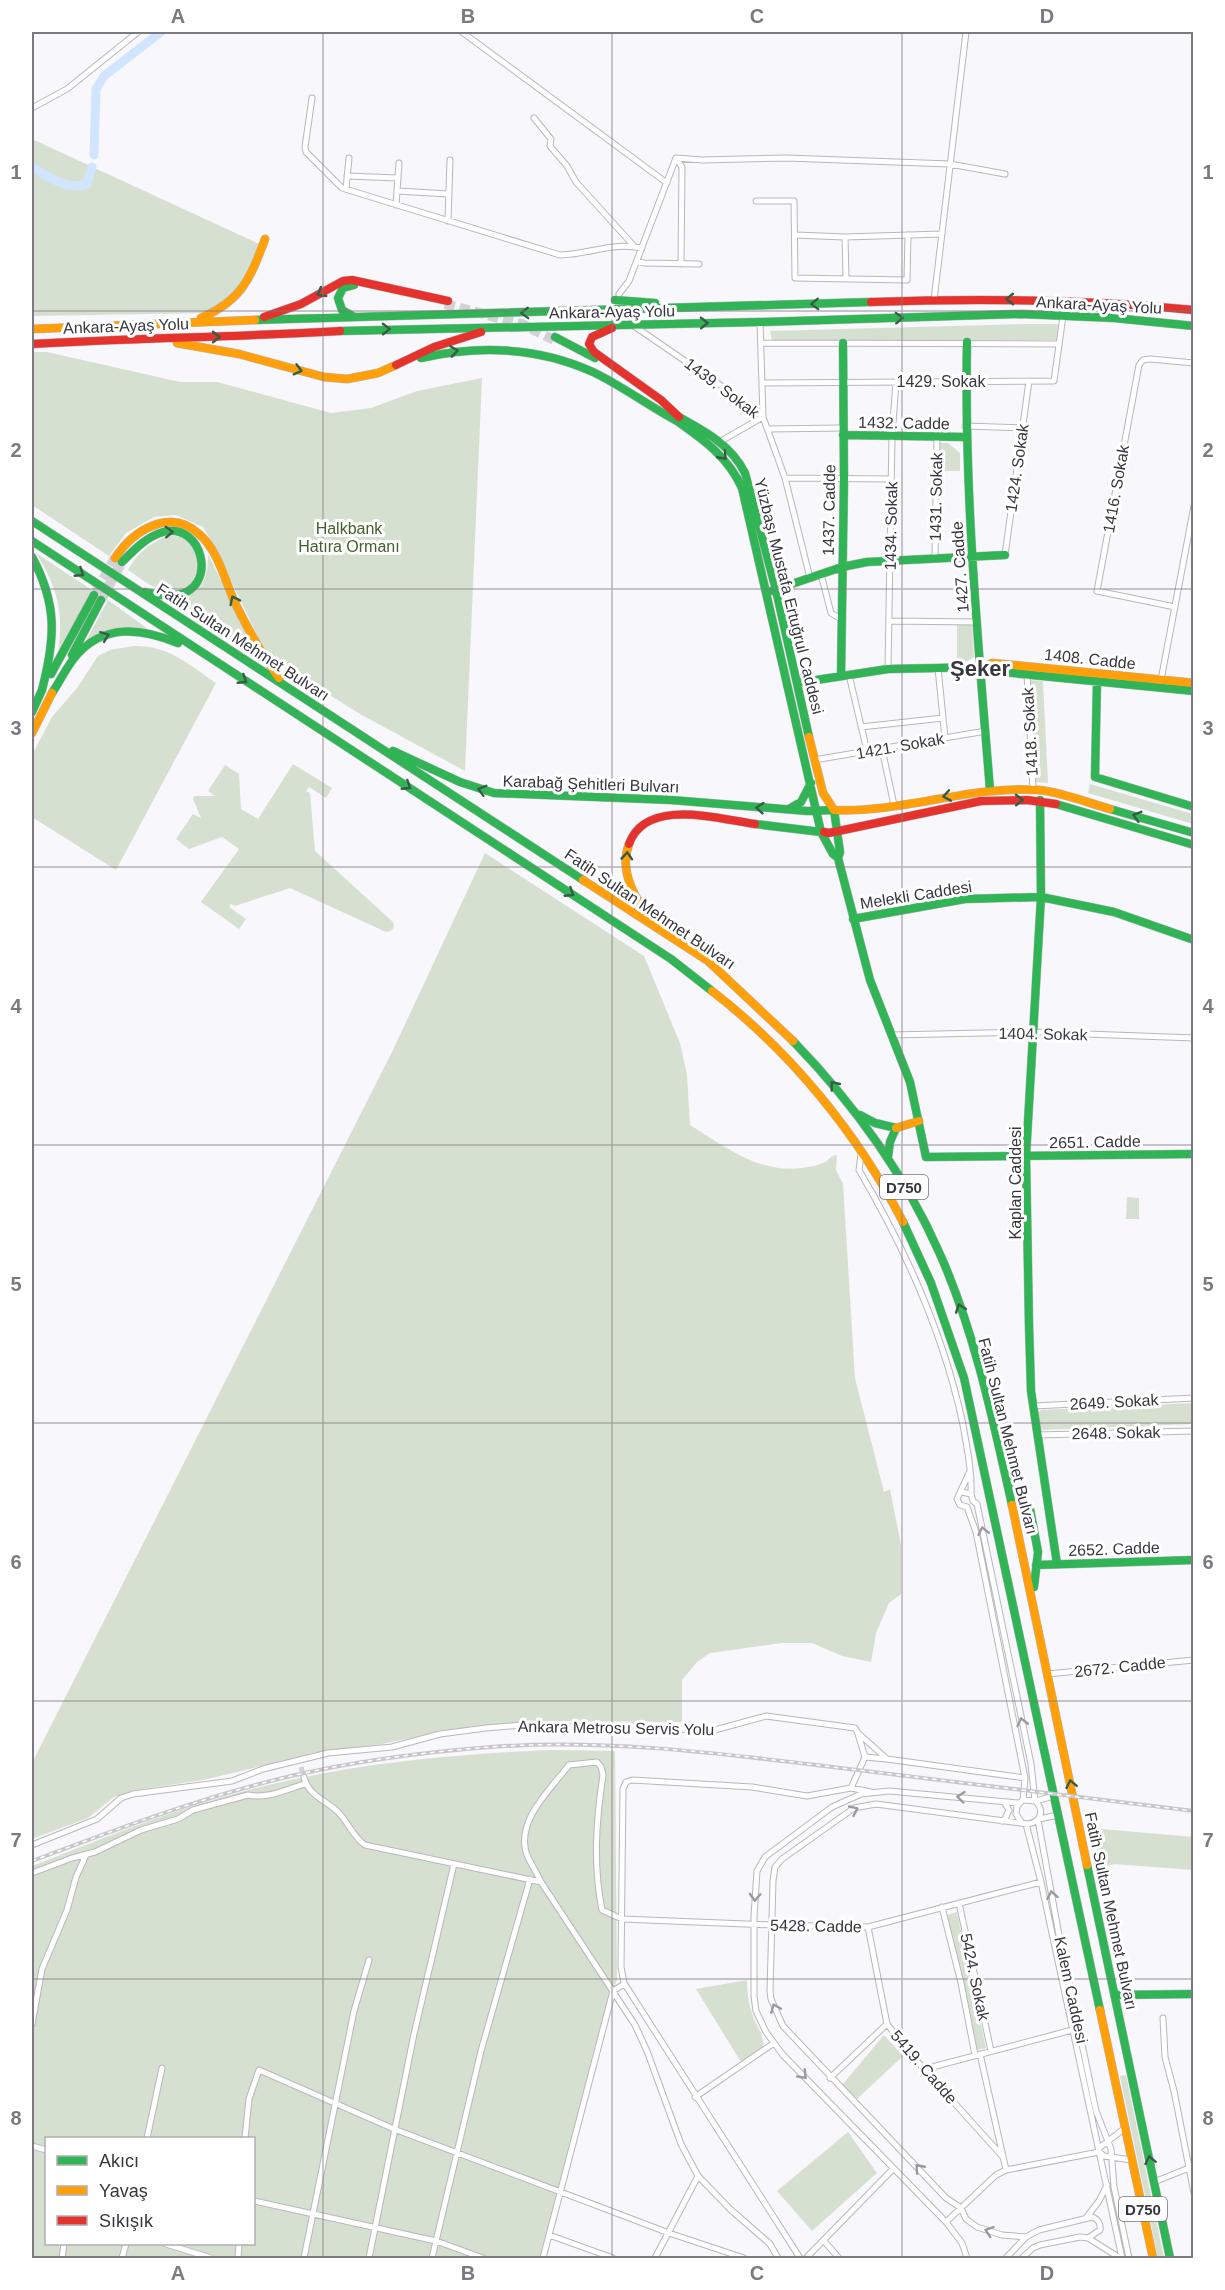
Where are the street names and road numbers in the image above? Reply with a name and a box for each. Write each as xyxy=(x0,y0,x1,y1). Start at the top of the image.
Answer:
street label: Ankara-Ayaş Yolu xyxy=(1036,293,1162,317)
street label: Ankara-Ayaş Yolu xyxy=(549,302,675,322)
street label: Ankara-Ayaş Yolu xyxy=(63,315,189,337)
street label: 1439. Sokak xyxy=(681,354,763,422)
street label: 1429. Sokak xyxy=(897,373,986,390)
street label: 1432. Cadde xyxy=(858,414,950,432)
street label: 1424. Sokak xyxy=(1002,422,1032,513)
street label: 1416. Sokak xyxy=(1100,443,1132,534)
street label: 1431. Sokak xyxy=(927,451,945,542)
street label: 1437. Cadde xyxy=(820,464,838,556)
street label: Yüzbaşı Mustafa Ertuğrul Caddesi xyxy=(751,476,827,716)
street label: 1434. Sokak xyxy=(882,480,900,571)
street label: 1427. Cadde xyxy=(948,521,972,613)
street label: Fatih Sultan Mehmet Bulvarı xyxy=(154,580,332,704)
street label: 1408. Cadde xyxy=(1044,646,1137,672)
street label: 1418. Sokak xyxy=(1019,686,1041,777)
street label: 1421. Sokak xyxy=(855,730,946,762)
street label: Karabağ Şehitleri Bulvarı xyxy=(502,772,680,796)
street label: Fatih Sultan Mehmet Bulvarı xyxy=(562,846,738,972)
street label: Melekli Caddesi xyxy=(859,878,973,912)
street label: 1404. Sokak xyxy=(998,1025,1089,1043)
street label: Kaplan Caddesi xyxy=(1007,1127,1024,1239)
street label: 2651. Cadde xyxy=(1049,1133,1141,1151)
road number: D750 xyxy=(880,1175,928,1199)
street label: Fatih Sultan Mehmet Bulvarı xyxy=(975,1336,1041,1536)
street label: 2649. Sokak xyxy=(1069,1391,1160,1413)
street label: 2648. Sokak xyxy=(1071,1424,1162,1442)
street label: 2652. Cadde xyxy=(1068,1539,1160,1559)
street label: 2672. Cadde xyxy=(1074,1654,1167,1680)
street label: Ankara Metrosu Servis Yolu xyxy=(518,1718,714,1738)
street label: Fatih Sultan Mehmet Bulvarı xyxy=(1082,1811,1140,2011)
street label: 5428. Cadde xyxy=(770,1917,862,1935)
street label: 5424. Sokak xyxy=(957,1932,993,2023)
street label: Kalem Caddesi xyxy=(1051,1935,1091,2045)
street label: 5419. Cadde xyxy=(888,2027,961,2107)
road number: D750 xyxy=(1119,2197,1167,2221)

